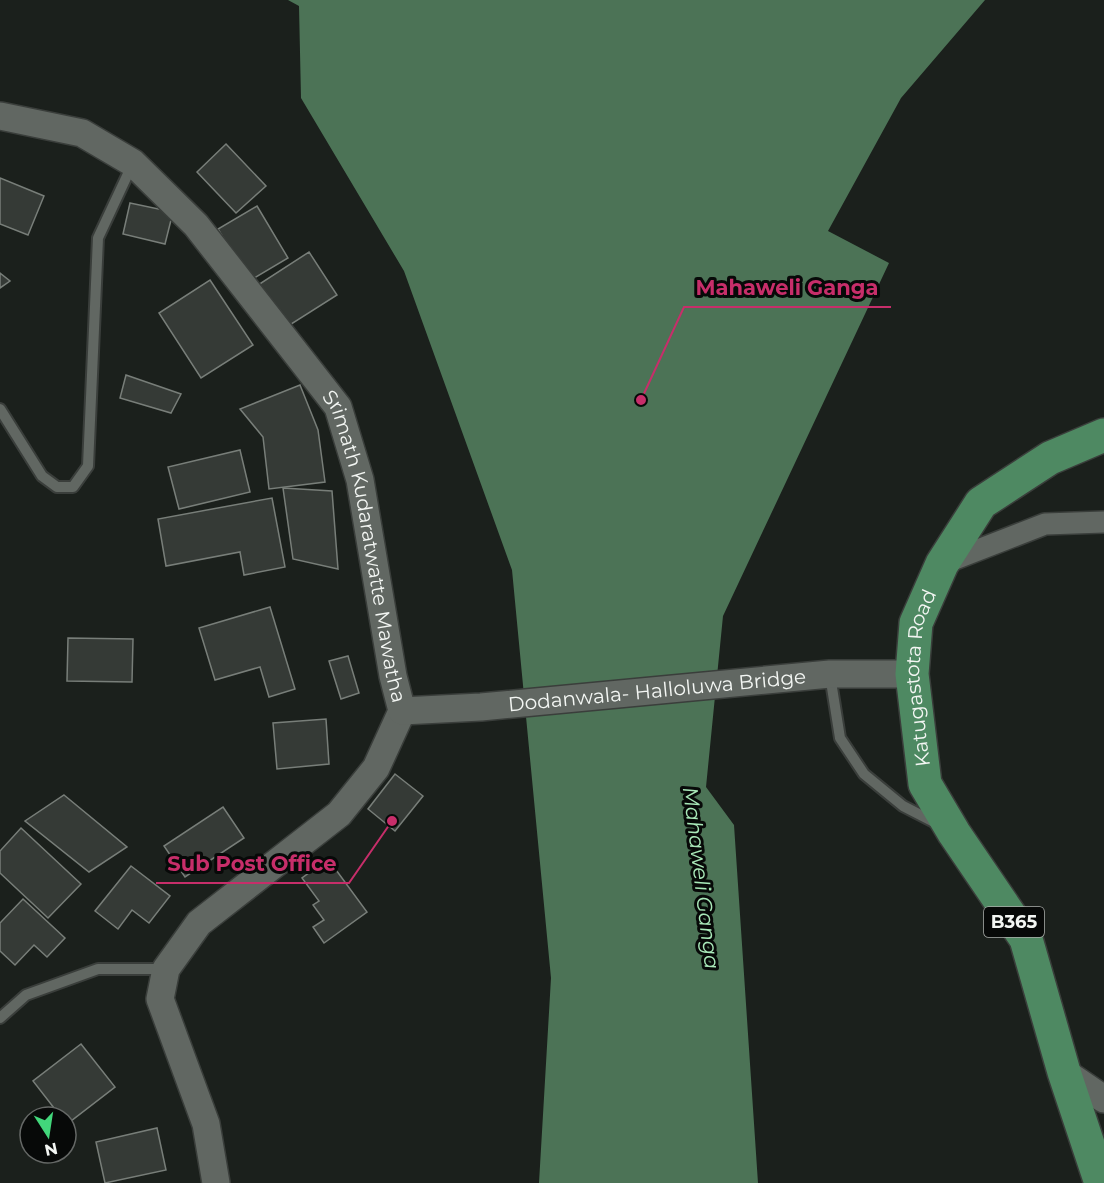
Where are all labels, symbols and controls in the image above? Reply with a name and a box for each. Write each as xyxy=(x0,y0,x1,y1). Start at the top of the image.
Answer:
callout: Mahaweli Ganga xyxy=(684,268,891,307)
text: Mahaweli Ganga xyxy=(696,275,878,300)
street label: Srimath Kudaratwatte Mawatha xyxy=(317,385,411,705)
street label: Katugastota Road xyxy=(900,585,941,768)
street label: Dodanwala- Halloluwa Bridge xyxy=(507,664,807,716)
water label: Mahaweli Ganga xyxy=(678,785,725,971)
callout: Sub Post Office xyxy=(156,844,349,883)
text: Sub Post Office xyxy=(167,851,337,876)
road number: B365 xyxy=(984,907,1044,937)
north arrow xyxy=(18,1105,78,1165)
text: N xyxy=(43,1139,59,1160)

